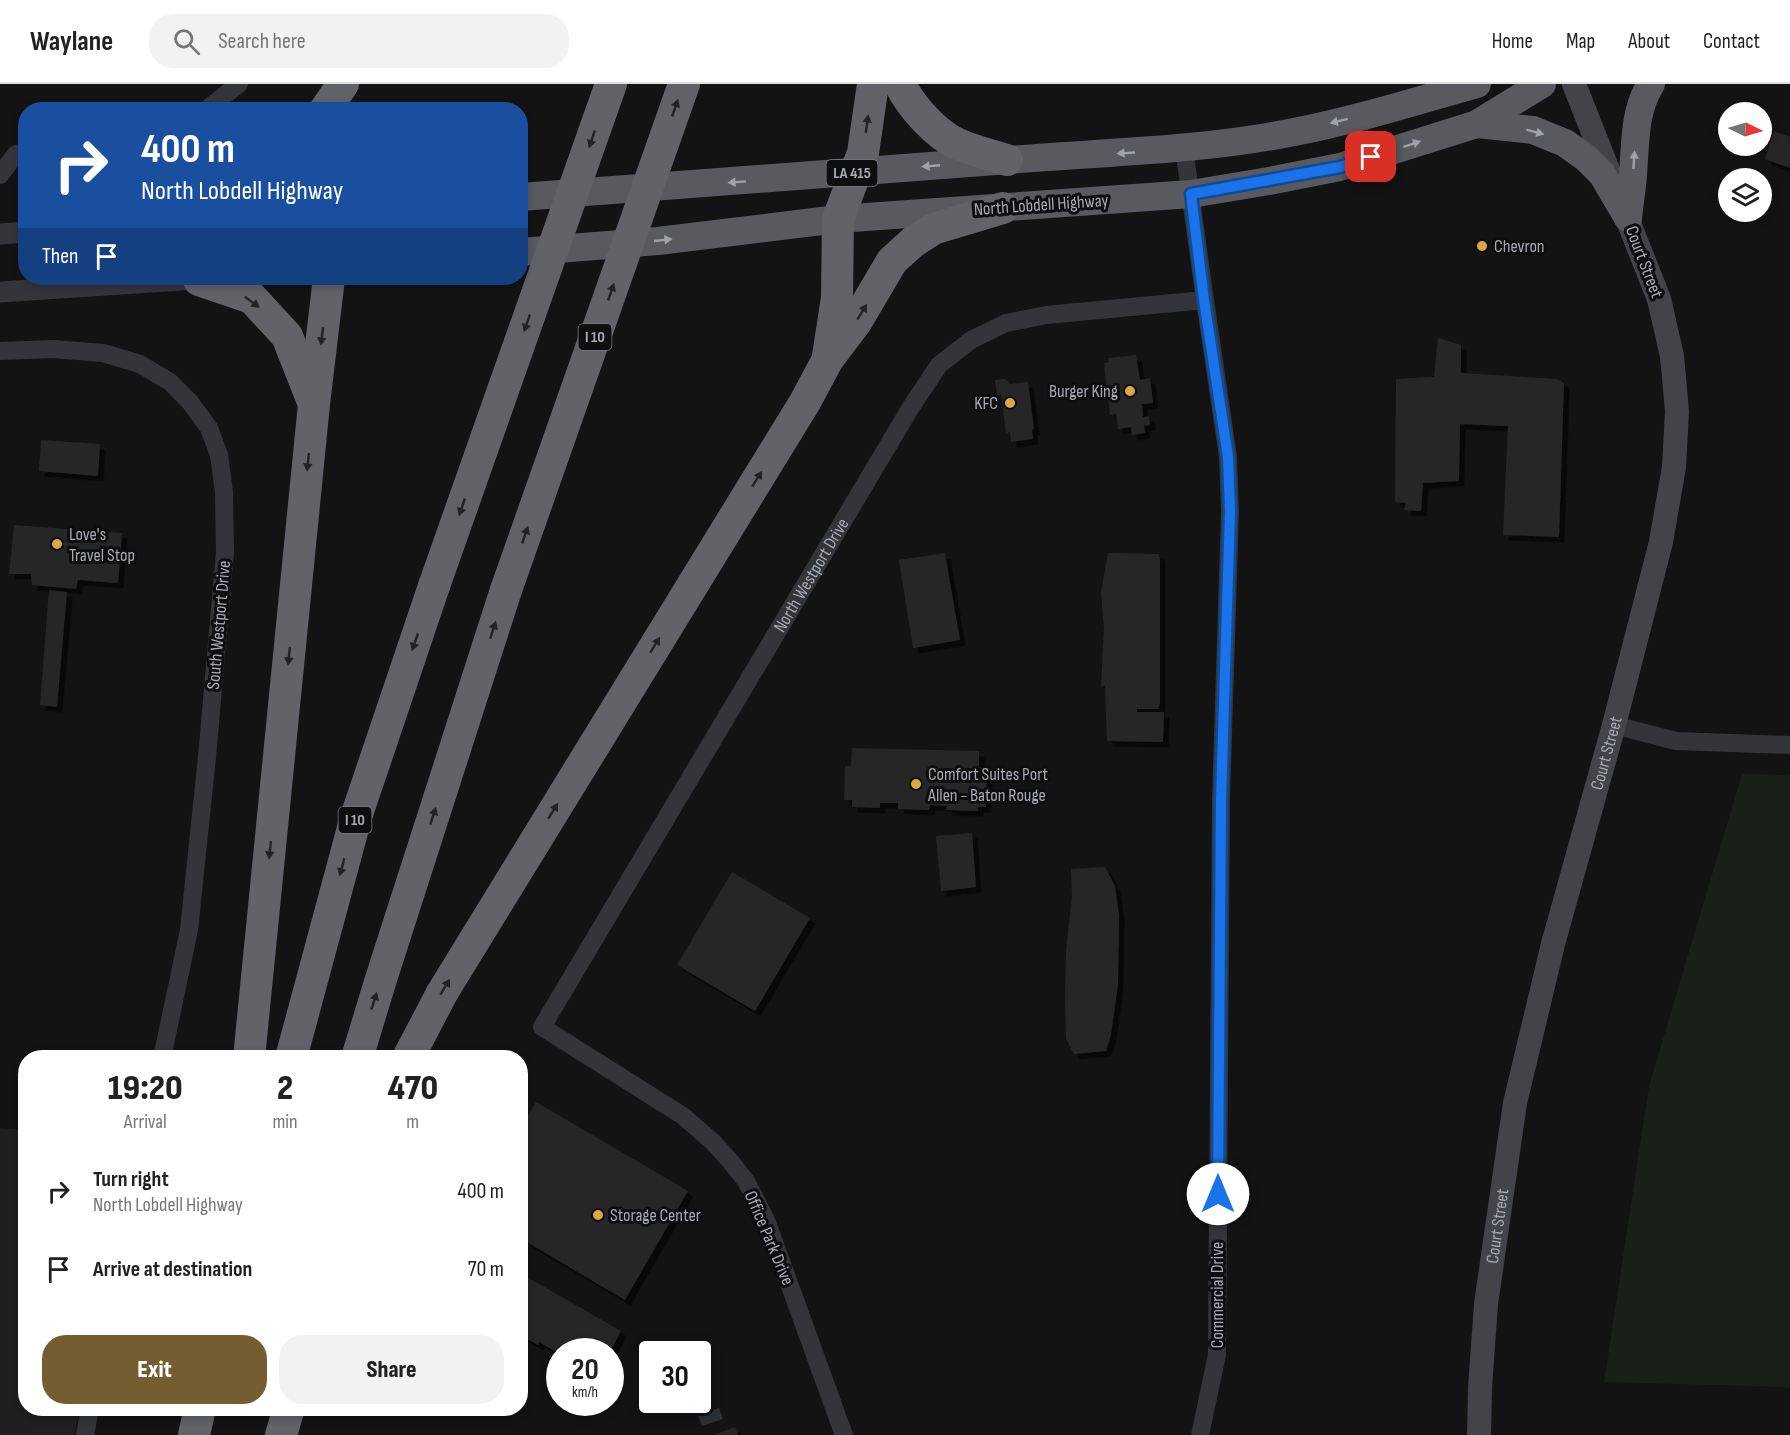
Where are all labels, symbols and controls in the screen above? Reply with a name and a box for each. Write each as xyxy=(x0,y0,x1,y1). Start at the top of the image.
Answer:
search box xyxy=(149,14,569,68)
text: Waylane xyxy=(30,25,113,58)
icon: search xyxy=(170,25,203,58)
text: Search here xyxy=(218,28,306,55)
text: Home xyxy=(1492,29,1533,54)
text: Map xyxy=(1566,29,1595,54)
text: About xyxy=(1628,29,1670,54)
text: Contact xyxy=(1703,29,1760,54)
one-way arrow xyxy=(671,99,681,117)
north arrow xyxy=(1718,102,1772,156)
map controls xyxy=(1718,102,1772,222)
one-way arrow xyxy=(863,114,872,133)
one-way arrow xyxy=(1330,116,1349,126)
text: 400 m xyxy=(141,124,235,175)
icon: right xyxy=(42,126,120,204)
one-way arrow xyxy=(1526,128,1544,137)
one-way arrow xyxy=(586,130,596,148)
pin xyxy=(1345,131,1396,182)
one-way arrow xyxy=(1403,139,1421,149)
icon: arrive xyxy=(1354,140,1387,173)
one-way arrow xyxy=(1116,148,1135,157)
one-way arrow xyxy=(1629,150,1639,169)
road number: LA 415 xyxy=(826,160,878,186)
one-way arrow xyxy=(922,162,941,171)
button: layers xyxy=(1718,168,1772,222)
text: North Lobdell Highway xyxy=(141,175,343,207)
one-way arrow xyxy=(727,177,746,186)
street label: North Lobdell Highway xyxy=(973,190,1109,220)
street label: Court Street xyxy=(1621,223,1667,301)
one-way arrow xyxy=(653,235,672,245)
place label: Chevron xyxy=(1494,236,1545,257)
marker: Chevron xyxy=(1475,239,1489,253)
icon: arrive xyxy=(90,240,123,273)
text: Then xyxy=(42,243,78,270)
one-way arrow xyxy=(606,283,616,301)
one-way arrow xyxy=(244,295,260,308)
one-way arrow xyxy=(856,304,867,320)
one-way arrow xyxy=(521,314,531,332)
road number: I 10 xyxy=(578,324,612,350)
one-way arrow xyxy=(317,326,327,345)
place label: Burger King xyxy=(1049,381,1118,402)
marker: Burger King xyxy=(1123,384,1137,398)
place label: KFC xyxy=(974,393,998,414)
marker: KFC xyxy=(1003,396,1017,410)
one-way arrow xyxy=(303,453,313,472)
one-way arrow xyxy=(752,471,763,487)
one-way arrow xyxy=(456,498,466,516)
street label: North Westport Drive xyxy=(769,514,853,636)
place label: Love's Travel Stop xyxy=(69,524,135,566)
one-way arrow xyxy=(521,526,531,544)
marker: Love's Travel Stop xyxy=(50,537,64,551)
street label: South Westport Drive xyxy=(203,560,235,690)
one-way arrow xyxy=(489,621,498,639)
one-way arrow xyxy=(410,633,419,651)
one-way arrow xyxy=(650,637,661,653)
one-way arrow xyxy=(284,647,294,666)
street label: Court Street xyxy=(1586,714,1626,792)
place label: Comfort Suites Port Allen - Baton Rouge xyxy=(927,764,1049,806)
marker: Comfort Suites Port Allen - Baton Rouge xyxy=(909,777,923,791)
one-way arrow xyxy=(547,803,558,819)
road number: I 10 xyxy=(338,807,372,833)
one-way arrow xyxy=(429,807,439,825)
one-way arrow xyxy=(265,841,275,860)
one-way arrow xyxy=(337,858,346,876)
one-way arrow xyxy=(440,979,451,995)
one-way arrow xyxy=(370,992,379,1010)
text: 19:20 xyxy=(108,1067,183,1110)
text: 2 xyxy=(277,1067,293,1110)
text: 470 xyxy=(387,1067,438,1110)
text: Arrival xyxy=(124,1110,167,1134)
text: min xyxy=(272,1110,298,1134)
text: m xyxy=(406,1110,419,1134)
position arrow xyxy=(1186,1162,1250,1226)
text: Turn right xyxy=(93,1166,169,1193)
icon: right xyxy=(42,1175,75,1208)
text: 400 m xyxy=(458,1178,504,1205)
street label: Court Street xyxy=(1481,1187,1513,1265)
street label: Office Park Drive xyxy=(740,1188,798,1288)
text: North Lobdell Highway xyxy=(93,1193,243,1217)
place label: Storage Center xyxy=(610,1205,701,1226)
marker: Storage Center xyxy=(591,1208,605,1222)
street label: Commercial Drive xyxy=(1207,1242,1228,1348)
icon: arrive xyxy=(42,1253,75,1286)
text: Arrive at destination xyxy=(93,1256,252,1283)
text: 70 m xyxy=(468,1256,504,1283)
button: Exit xyxy=(42,1335,267,1404)
button: Share xyxy=(279,1335,504,1404)
speed limit sign: 30 xyxy=(636,1338,714,1416)
text: 20 xyxy=(571,1352,599,1388)
text: km/h xyxy=(572,1383,598,1402)

